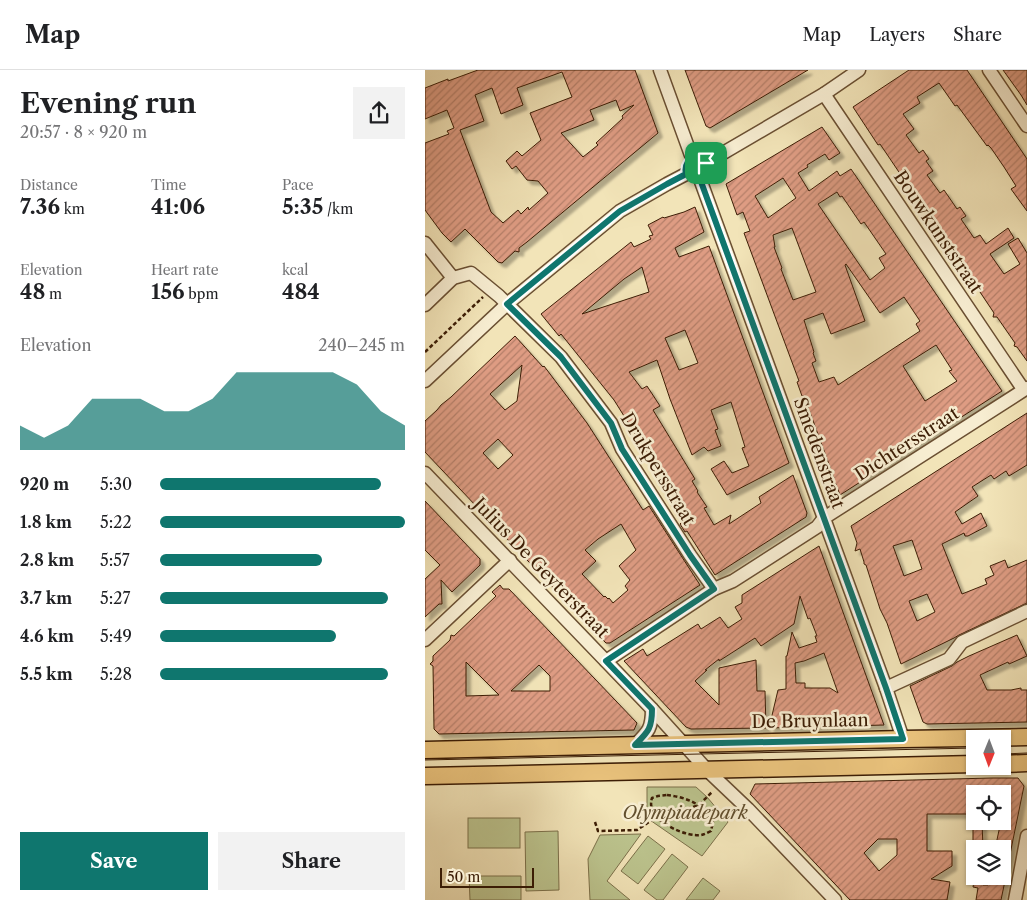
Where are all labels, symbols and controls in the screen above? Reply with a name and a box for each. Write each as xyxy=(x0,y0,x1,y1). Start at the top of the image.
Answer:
text: Map xyxy=(25,20,80,49)
text: Map xyxy=(803,24,841,46)
text: Layers xyxy=(869,24,925,46)
text: Share xyxy=(953,24,1002,46)
text: Evening run xyxy=(20,86,196,120)
button: share xyxy=(353,87,405,139)
text: 20:57 · 8 × 920 m xyxy=(20,122,147,142)
pin xyxy=(685,142,727,184)
icon: arrive xyxy=(692,149,720,177)
street label: Bouwkunststraat xyxy=(889,167,987,298)
text: Distance xyxy=(20,176,78,194)
text: Time xyxy=(151,176,186,194)
text: Pace xyxy=(282,176,314,194)
text: 7.36 xyxy=(20,194,60,219)
text: 41:06 xyxy=(151,194,205,219)
text: 5:35 xyxy=(282,194,323,219)
text: km xyxy=(60,200,85,218)
text: /km xyxy=(323,200,353,218)
text: Elevation xyxy=(20,261,83,279)
text: Heart rate xyxy=(151,261,218,279)
text: kcal xyxy=(282,261,308,279)
text: 48 xyxy=(20,279,45,304)
text: 156 xyxy=(151,279,185,304)
text: 484 xyxy=(282,279,320,304)
text: m xyxy=(45,285,62,303)
text: bpm xyxy=(185,285,218,303)
text: Elevation xyxy=(20,335,91,355)
text: 240–245 m xyxy=(318,335,405,355)
street label: Smedenstraat xyxy=(789,394,850,512)
street label: Dichtersstraat xyxy=(851,402,964,486)
street label: Drukpersstraat xyxy=(616,409,701,530)
text: 920 m xyxy=(20,474,69,494)
text: 5:30 xyxy=(100,474,132,494)
street label: Julius De Geyterstraat xyxy=(466,491,614,643)
text: 1.8 km xyxy=(20,512,72,532)
text: 5:22 xyxy=(100,512,132,532)
text: 2.8 km xyxy=(20,550,74,570)
text: 5:57 xyxy=(100,550,130,570)
text: 3.7 km xyxy=(20,588,72,608)
text: 5:27 xyxy=(100,588,130,608)
text: 4.6 km xyxy=(20,626,74,646)
text: 5:49 xyxy=(100,626,132,646)
text: 5.5 km xyxy=(20,664,73,684)
text: 5:28 xyxy=(100,664,132,684)
street label: De Bruynlaan xyxy=(751,709,869,733)
north arrow xyxy=(966,730,1011,775)
map controls xyxy=(966,730,1011,885)
button: locate xyxy=(966,785,1011,830)
park label: Olympiadepark xyxy=(622,802,748,824)
button: Save xyxy=(20,832,208,890)
button: Share xyxy=(218,832,405,890)
button: layers xyxy=(966,840,1011,885)
scale bar xyxy=(440,865,534,888)
text: 50 m xyxy=(447,868,480,886)

